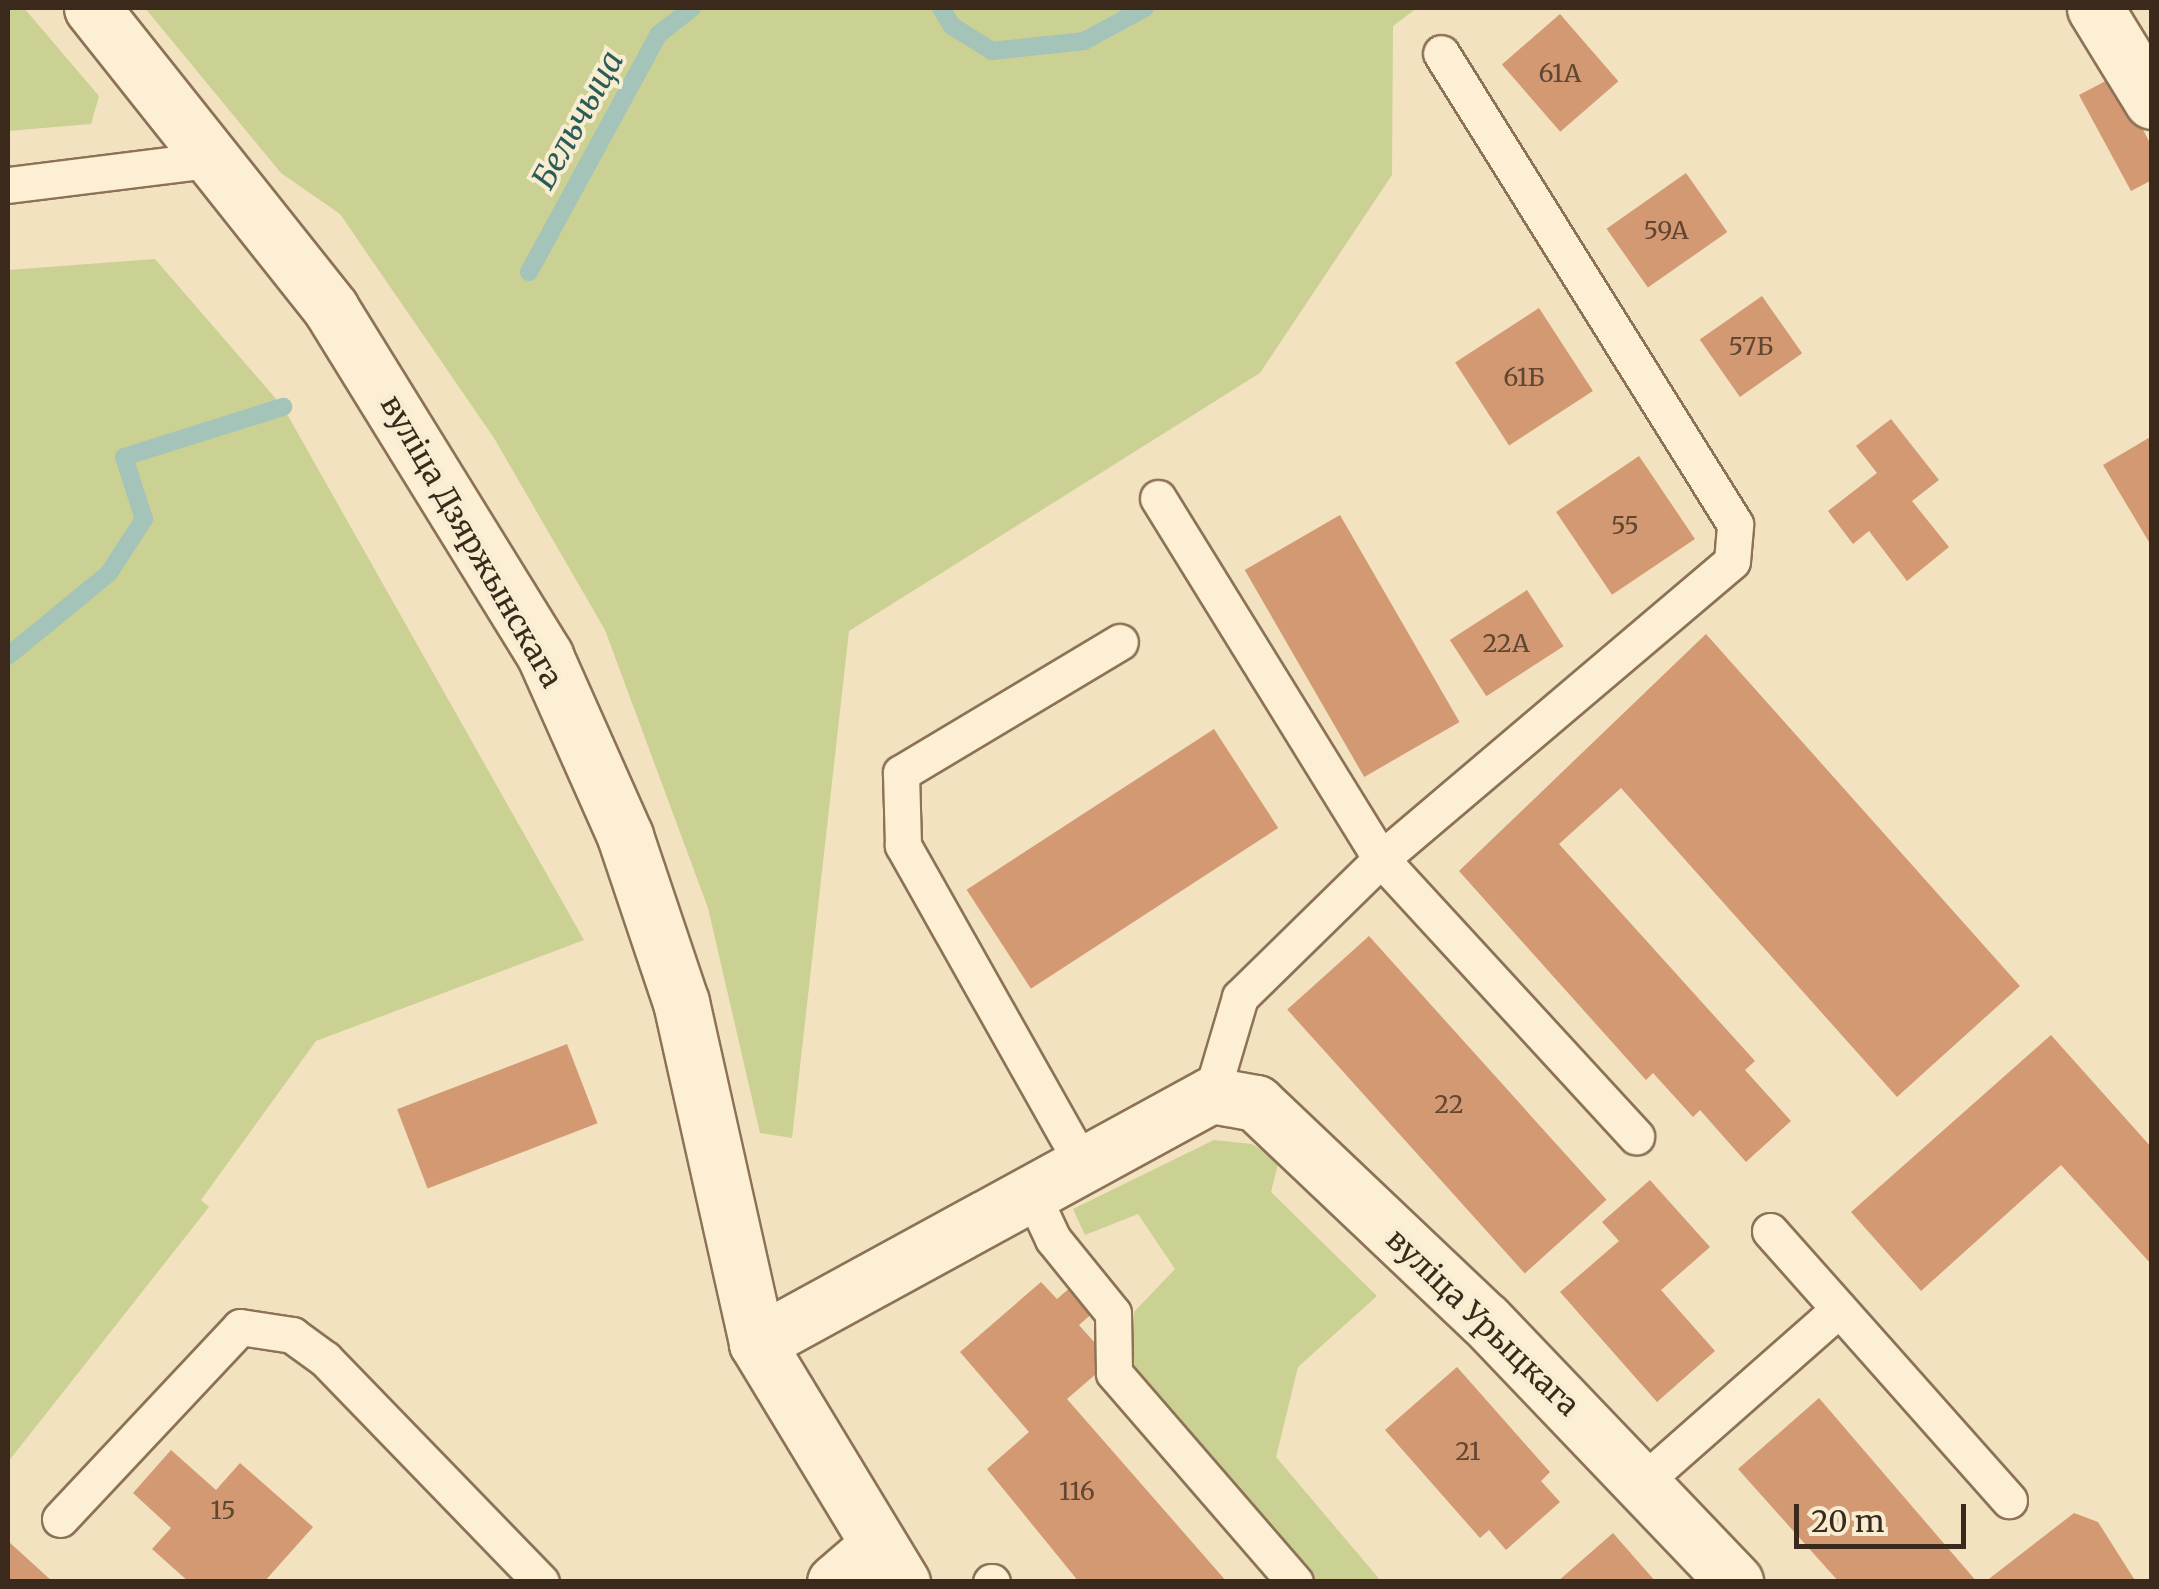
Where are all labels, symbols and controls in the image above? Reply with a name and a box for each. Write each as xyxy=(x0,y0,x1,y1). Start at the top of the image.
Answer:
water label: Бельчыца xyxy=(524,44,632,196)
house number: 61А xyxy=(1539,58,1581,88)
house number: 59А xyxy=(1643,215,1689,245)
house number: 57Б xyxy=(1729,331,1773,361)
house number: 61Б xyxy=(1503,362,1545,392)
street label: вуліца Дзяржынскага xyxy=(373,388,571,694)
house number: 55 xyxy=(1611,510,1639,540)
house number: 22А xyxy=(1482,628,1530,658)
house number: 22 xyxy=(1434,1089,1464,1119)
street label: вуліца Урыцкага xyxy=(1379,1221,1587,1423)
house number: 21 xyxy=(1455,1436,1481,1466)
house number: 116 xyxy=(1059,1476,1095,1506)
scale bar xyxy=(1799,1484,1972,1546)
house number: 15 xyxy=(210,1495,236,1525)
text: 20 m xyxy=(1811,1502,1884,1540)

